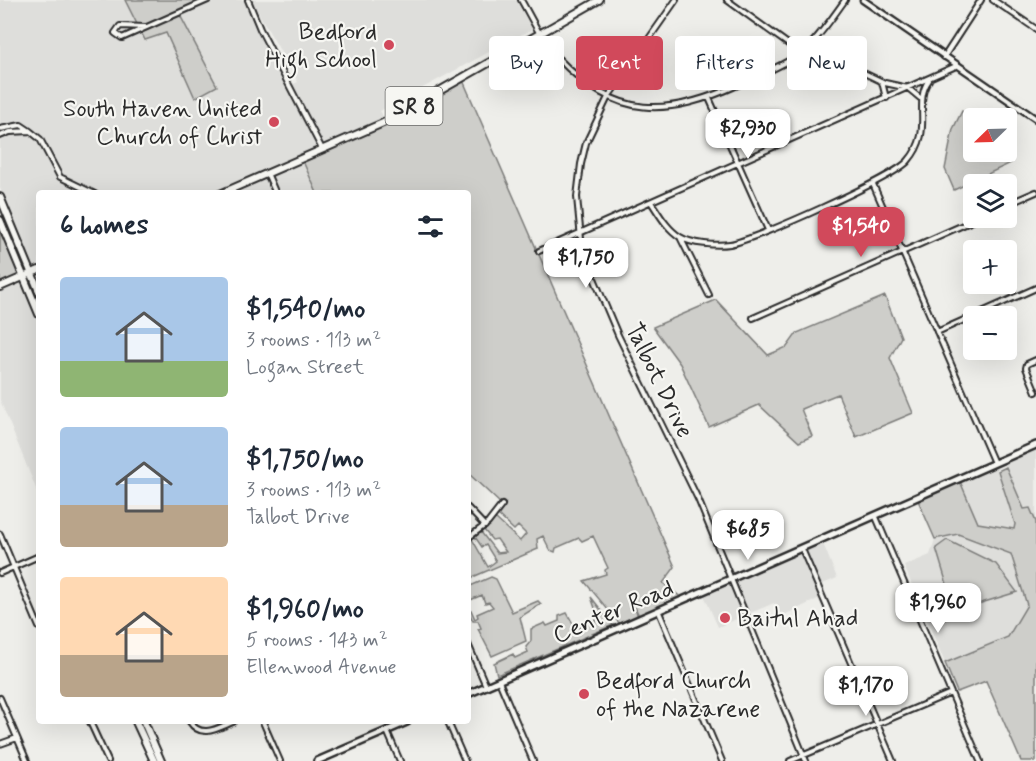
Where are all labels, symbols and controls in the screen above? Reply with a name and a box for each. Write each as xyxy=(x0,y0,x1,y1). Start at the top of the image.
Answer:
place label: Bedford High School xyxy=(265,17,377,79)
chip: Buy xyxy=(489,36,564,90)
chip: Rent xyxy=(576,36,663,90)
chip: Filters xyxy=(675,36,775,90)
chip: New xyxy=(787,36,867,90)
marker: Bedford High School xyxy=(382,38,396,52)
road number: SR 8 xyxy=(386,87,442,125)
place label: South Haven United Church of Christ xyxy=(63,94,262,153)
north arrow xyxy=(963,108,1017,162)
map controls xyxy=(963,108,1017,360)
pin: $2,930 xyxy=(699,109,797,160)
marker: South Haven United Church of Christ xyxy=(267,115,281,129)
text: $2,930 xyxy=(719,115,777,142)
button: layers xyxy=(963,174,1017,228)
pin: $1,540 xyxy=(812,207,910,258)
text: 6 homes xyxy=(60,209,148,243)
icon: filters xyxy=(414,210,447,243)
text: $1,540 xyxy=(832,213,890,240)
pin: $1,750 xyxy=(537,238,635,289)
button: + xyxy=(963,240,1017,294)
text: $1,750 xyxy=(557,244,615,271)
text: $1,540/mo xyxy=(246,293,365,327)
icon: home xyxy=(108,301,180,373)
button: − xyxy=(963,306,1017,360)
street label: Talbot Drive xyxy=(617,318,700,443)
text: 3 rooms · 113 m² xyxy=(246,327,381,354)
text: Logan Street xyxy=(246,354,364,381)
text: $1,750/mo xyxy=(246,443,364,477)
icon: home xyxy=(108,451,180,523)
text: 3 rooms · 113 m² xyxy=(246,477,381,504)
text: Talbot Drive xyxy=(246,504,350,531)
pin: $685 xyxy=(712,510,784,561)
text: $685 xyxy=(726,516,770,543)
street label: Center Road xyxy=(548,573,679,652)
pin: $1,960 xyxy=(889,583,987,634)
text: $1,960 xyxy=(909,589,967,616)
text: $1,960/mo xyxy=(246,593,364,627)
icon: home xyxy=(108,601,180,673)
place label: Baitul Ahad xyxy=(737,604,858,635)
marker: Baitul Ahad xyxy=(718,611,732,625)
text: 5 rooms · 143 m² xyxy=(246,627,388,654)
text: Ellenwood Avenue xyxy=(246,654,396,681)
place label: Bedford Church of the Nazarene xyxy=(596,666,760,725)
pin: $1,170 xyxy=(817,666,915,717)
text: $1,170 xyxy=(838,672,894,699)
marker: Bedford Church of the Nazarene xyxy=(577,687,591,701)

